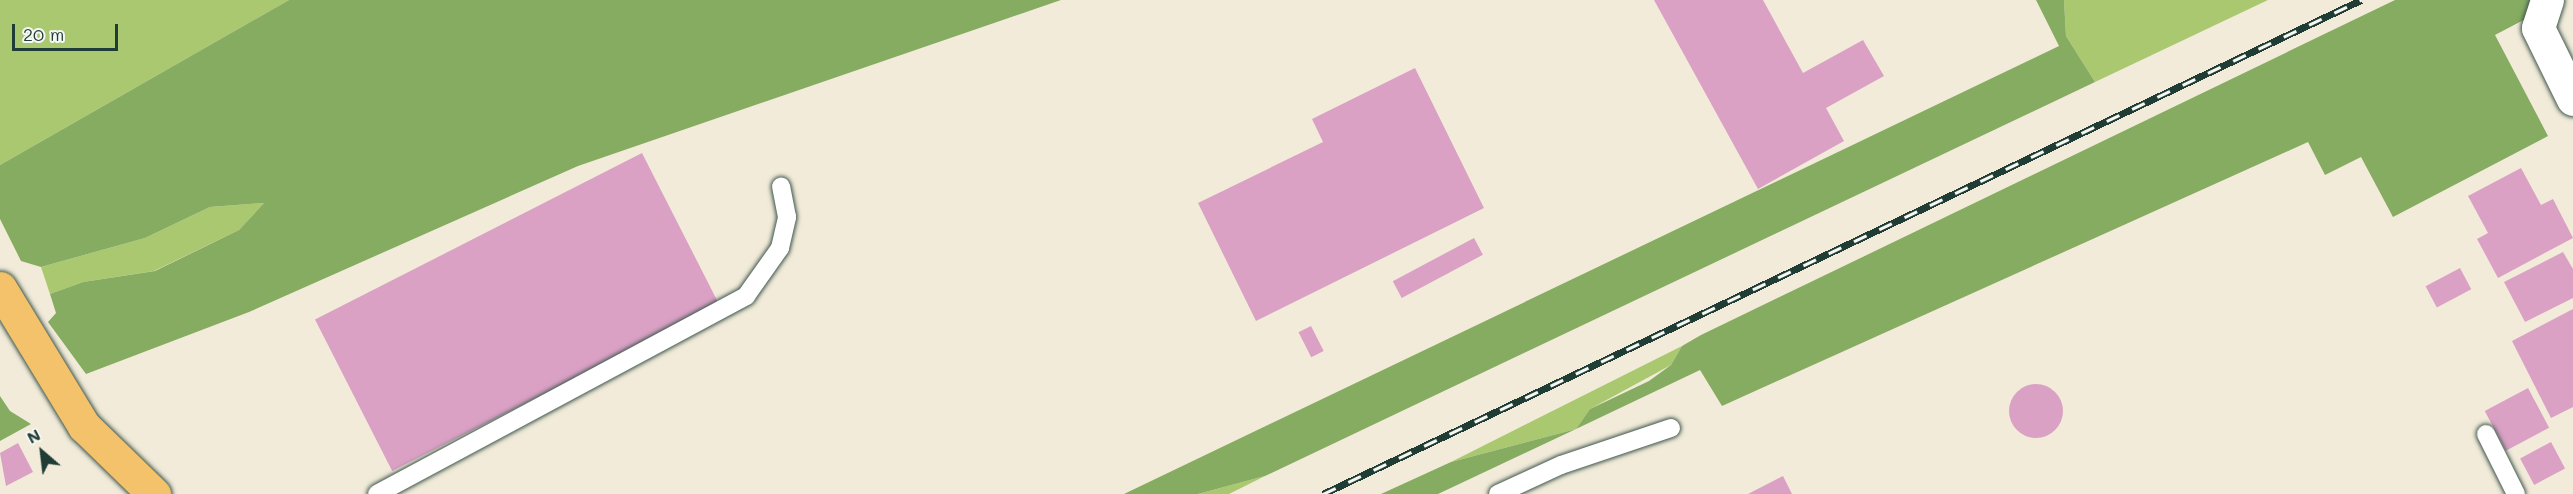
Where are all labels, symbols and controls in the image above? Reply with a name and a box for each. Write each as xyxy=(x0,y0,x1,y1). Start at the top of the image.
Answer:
scale bar xyxy=(15,12,122,50)
text: 20 m xyxy=(23,22,64,46)
north arrow xyxy=(12,422,72,482)
text: N xyxy=(23,424,44,448)

